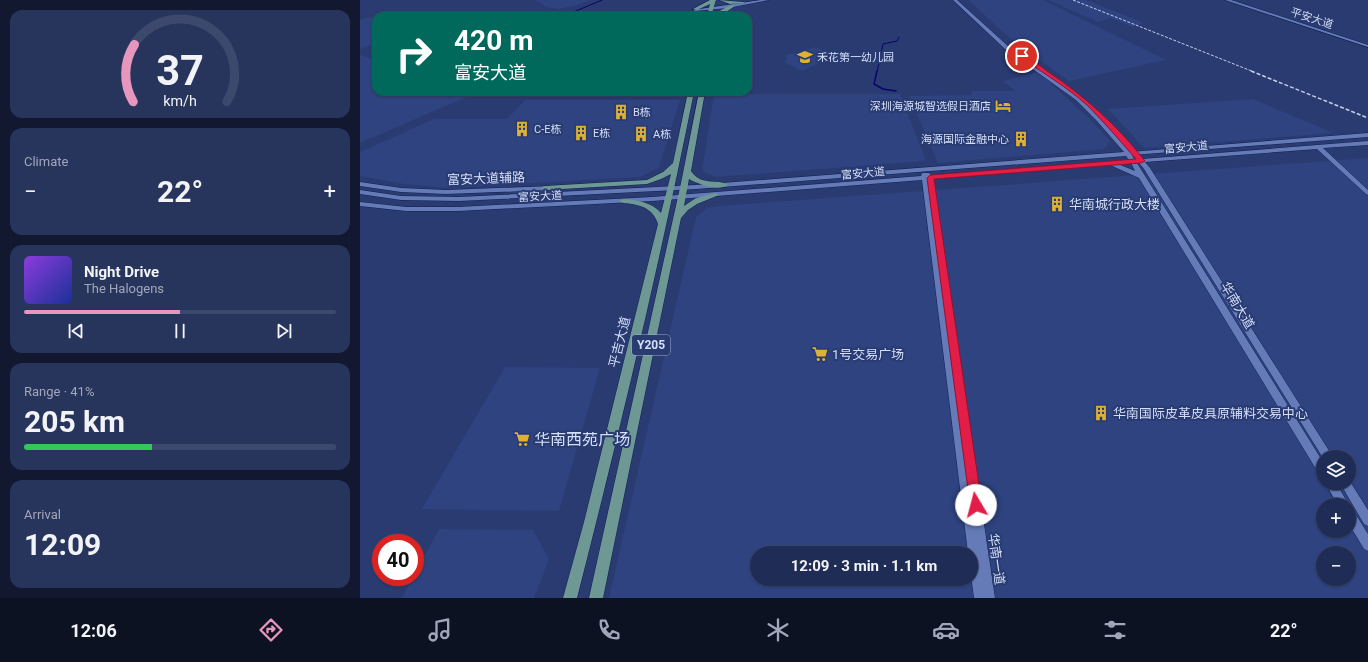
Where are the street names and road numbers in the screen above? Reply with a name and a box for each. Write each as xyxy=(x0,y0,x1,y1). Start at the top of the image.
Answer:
street label: 平安大道 xyxy=(1289,5,1335,31)
street label: 富安大道 xyxy=(1164,139,1209,156)
street label: 富安大道 xyxy=(841,165,886,182)
street label: 富安大道辅路 xyxy=(447,170,525,187)
street label: 富安大道 xyxy=(518,189,562,204)
street label: 华南大道 xyxy=(1218,279,1257,331)
street label: 平吉大道 xyxy=(606,315,633,369)
road number: Y205 xyxy=(632,335,670,355)
street label: 华南一道 xyxy=(985,532,1008,586)

